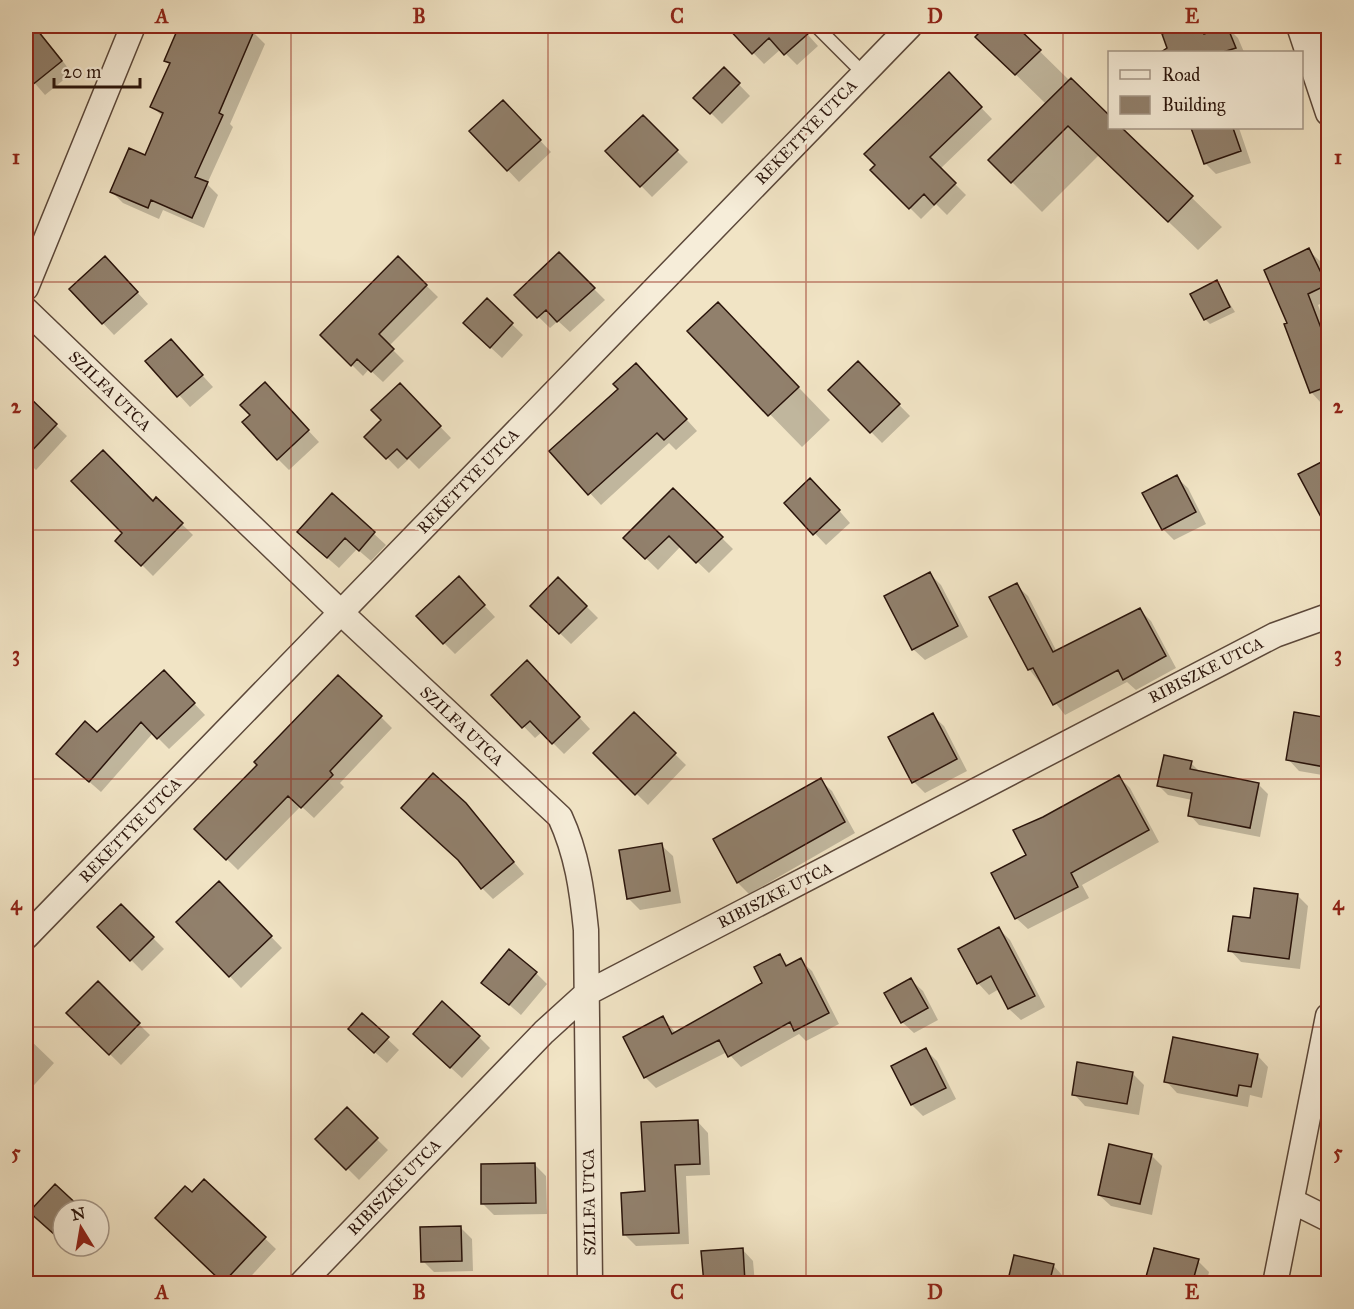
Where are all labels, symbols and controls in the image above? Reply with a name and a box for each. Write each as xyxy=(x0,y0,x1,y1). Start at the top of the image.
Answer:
text: A xyxy=(153,4,169,28)
text: B xyxy=(412,4,426,28)
text: C xyxy=(670,4,684,28)
text: D xyxy=(927,4,943,28)
text: E xyxy=(1185,4,1200,28)
scale bar xyxy=(54,51,140,89)
legend xyxy=(1108,51,1303,129)
text: 20 m xyxy=(63,61,101,83)
text: Road xyxy=(1162,64,1200,86)
street label: REKETTYE UTCA xyxy=(751,76,861,188)
text: Building xyxy=(1162,94,1226,117)
text: 1 xyxy=(12,145,20,169)
text: 1 xyxy=(1334,145,1342,169)
street label: SZILFA UTCA xyxy=(65,347,155,435)
text: 2 xyxy=(11,394,22,418)
text: 2 xyxy=(1333,394,1344,418)
street label: REKETTYE UTCA xyxy=(413,425,523,537)
street label: RIBISZKE UTCA xyxy=(1145,633,1267,707)
text: 3 xyxy=(12,642,20,667)
text: 3 xyxy=(1334,642,1342,667)
street label: SZILFA UTCA xyxy=(416,683,508,770)
street label: REKETTYE UTCA xyxy=(75,774,185,886)
street label: RIBISZKE UTCA xyxy=(714,858,836,932)
text: 4 xyxy=(10,891,22,916)
text: 4 xyxy=(1332,891,1344,916)
street label: RIBISZKE UTCA xyxy=(343,1135,445,1239)
text: 5 xyxy=(11,1140,21,1164)
text: 5 xyxy=(1333,1140,1343,1164)
street label: SZILFA UTCA xyxy=(579,1148,599,1256)
north arrow xyxy=(51,1198,111,1258)
text: N xyxy=(70,1203,87,1224)
text: A xyxy=(153,1280,169,1304)
text: B xyxy=(412,1280,426,1304)
text: C xyxy=(670,1280,684,1304)
text: D xyxy=(927,1280,943,1304)
text: E xyxy=(1185,1280,1200,1304)

